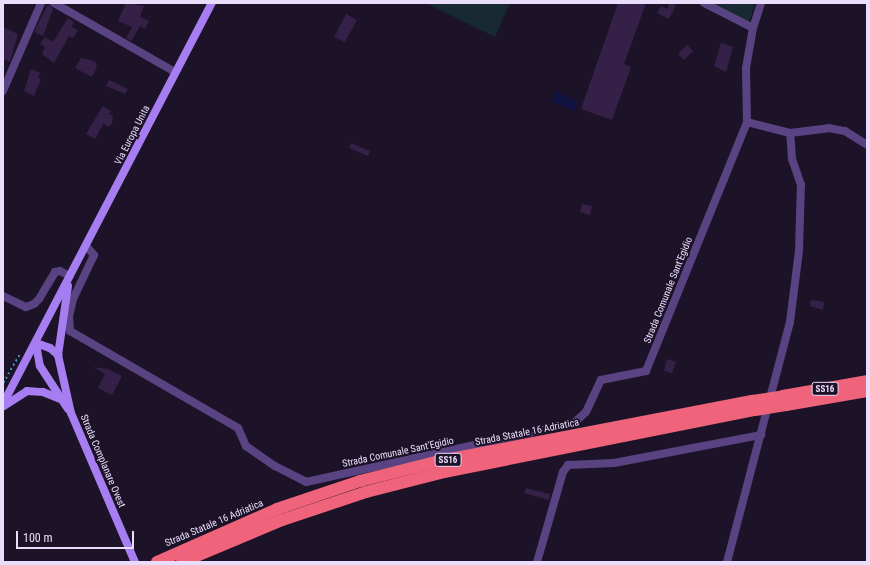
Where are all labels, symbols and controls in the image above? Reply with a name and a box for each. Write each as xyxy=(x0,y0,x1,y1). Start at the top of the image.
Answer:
street label: Via Europa Unita xyxy=(112,103,152,167)
street label: Strada Comunale Sant'Egidio xyxy=(641,235,695,345)
road number: SS16 xyxy=(811,382,839,396)
street label: Strada Complanare Ovest xyxy=(78,413,128,509)
street label: Strada Statale 16 Adriatica xyxy=(474,416,580,448)
street label: Strada Comunale Sant'Egidio xyxy=(341,434,455,470)
road number: SS16 xyxy=(434,453,462,467)
street label: Strada Statale 16 Adriatica xyxy=(163,497,265,549)
scale bar xyxy=(18,523,136,549)
text: 100 m xyxy=(23,531,53,545)

